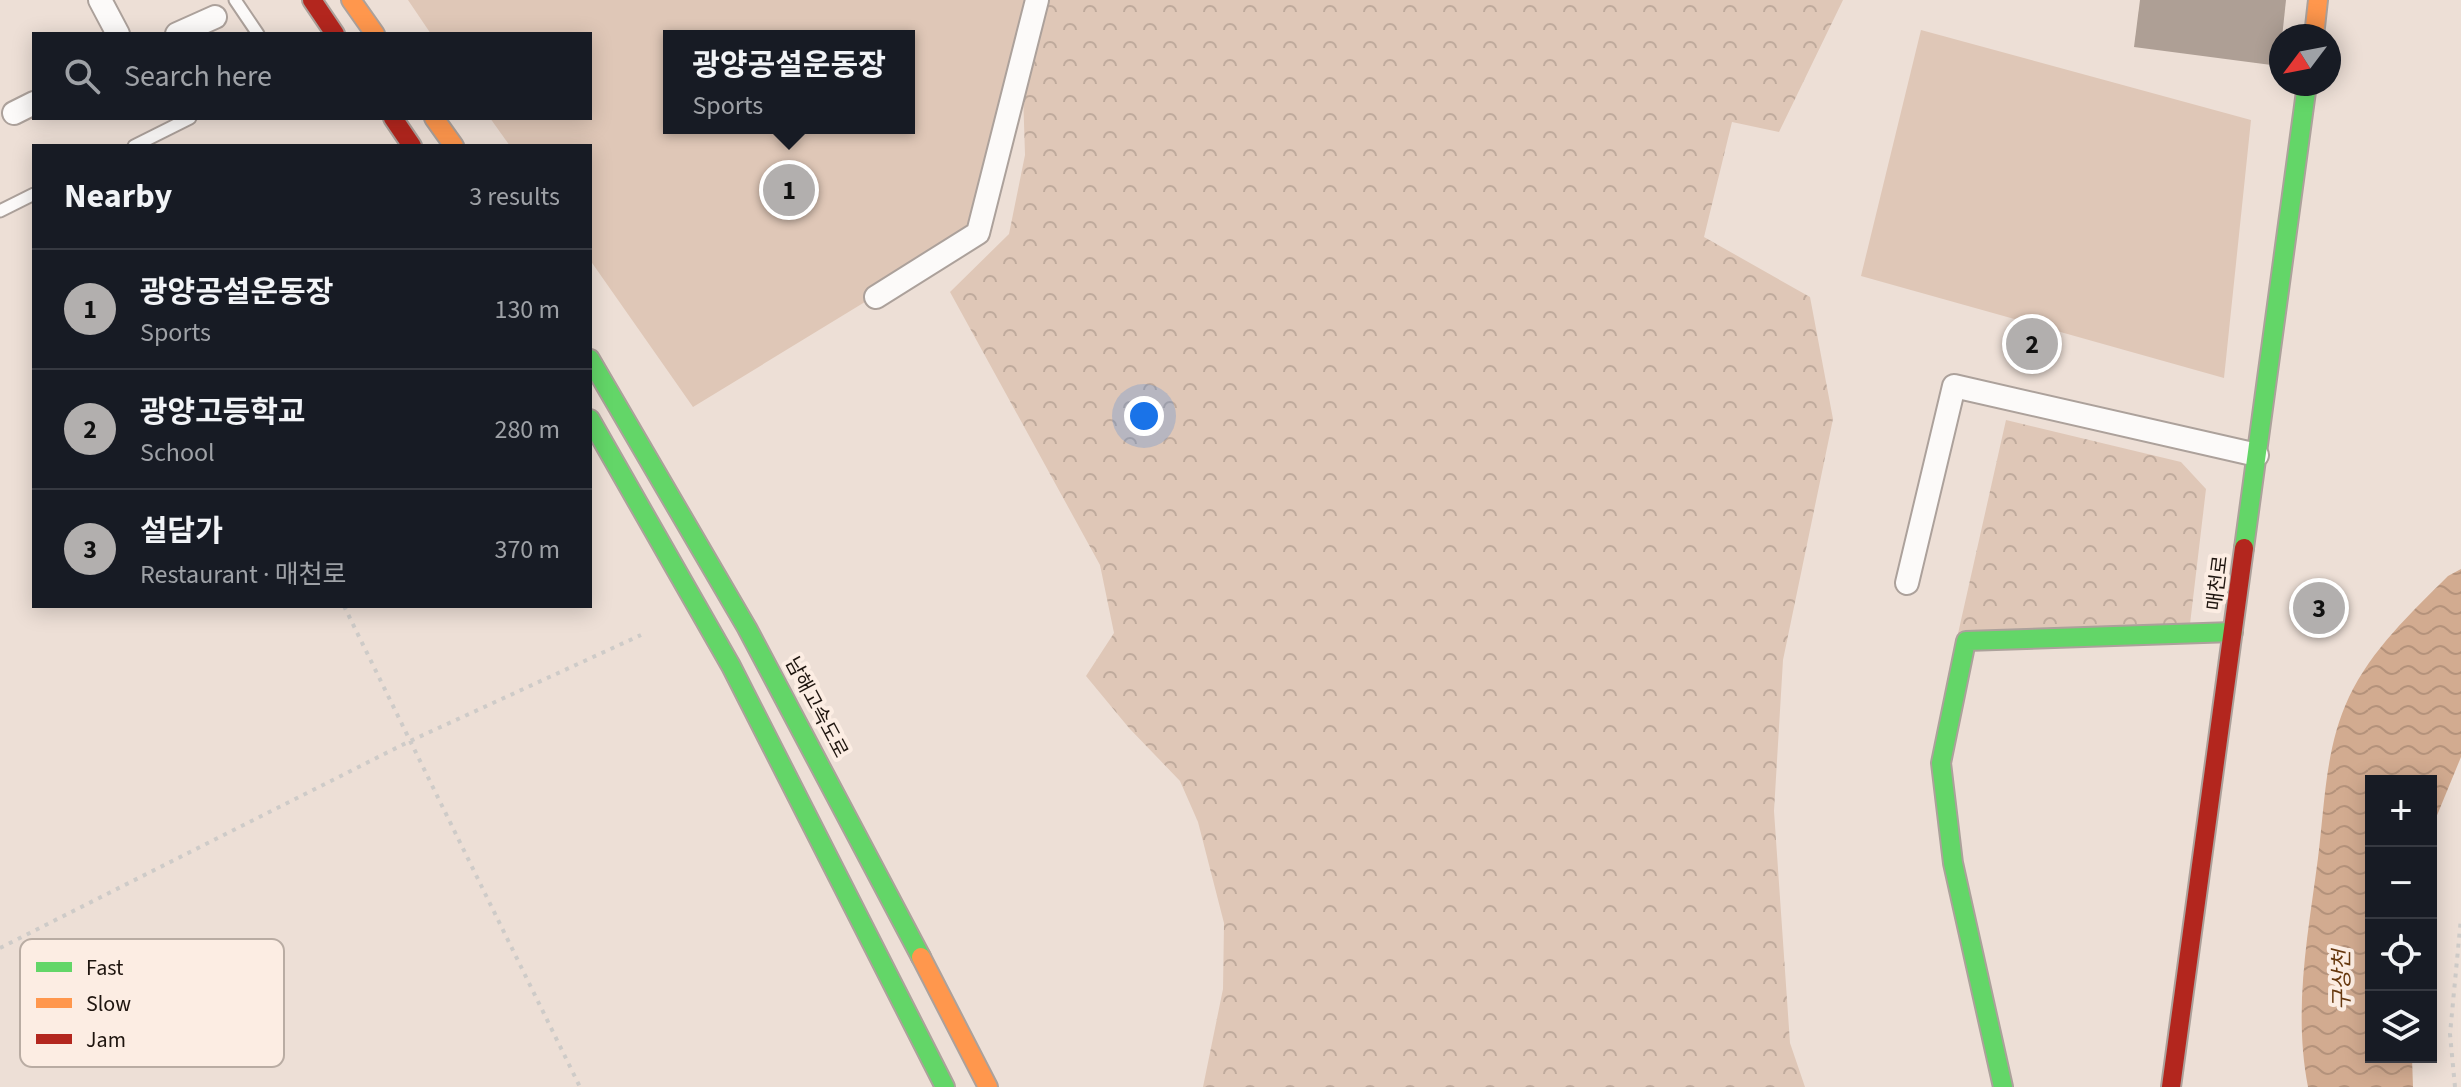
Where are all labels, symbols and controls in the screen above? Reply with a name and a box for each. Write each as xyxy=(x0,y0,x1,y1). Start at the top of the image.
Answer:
north arrow xyxy=(2269,24,2341,96)
popup xyxy=(663,30,915,134)
search box xyxy=(32,32,592,120)
text: 광양공설운동장 xyxy=(692,44,886,87)
icon: search xyxy=(60,54,104,98)
text: Search here xyxy=(124,55,272,98)
text: Sports xyxy=(692,87,763,124)
pin: 1 xyxy=(763,160,815,220)
text: Nearby xyxy=(64,172,172,221)
text: 3 results xyxy=(469,178,560,215)
text: 광양공설운동장 xyxy=(140,271,333,314)
text: 1 xyxy=(83,291,97,328)
text: 130 m xyxy=(494,291,560,328)
text: Sports xyxy=(140,314,211,351)
pin: 2 xyxy=(2006,314,2058,374)
text: 광양고등학교 xyxy=(140,391,306,434)
your location xyxy=(1124,396,1164,436)
text: 2 xyxy=(83,411,97,448)
text: 280 m xyxy=(494,411,560,448)
text: School xyxy=(140,434,215,471)
text: 설담가 xyxy=(140,510,223,553)
text: 3 xyxy=(83,531,97,568)
text: 370 m xyxy=(494,531,560,568)
street label: 매천로 xyxy=(2201,554,2235,612)
text: Restaurant · 매천로 xyxy=(140,556,346,593)
pin: 3 xyxy=(2293,578,2345,638)
street label: 남해고속도로 xyxy=(778,652,854,763)
map controls xyxy=(2365,775,2437,1063)
button: + xyxy=(2365,775,2437,847)
button: − xyxy=(2365,847,2437,919)
button: locate xyxy=(2365,919,2437,991)
legend xyxy=(20,939,284,1067)
water label: 구상천 xyxy=(2326,947,2358,1010)
text: Fast xyxy=(86,952,124,984)
text: Slow xyxy=(86,988,131,1020)
button: layers xyxy=(2365,991,2437,1063)
text: Jam xyxy=(86,1024,126,1056)

